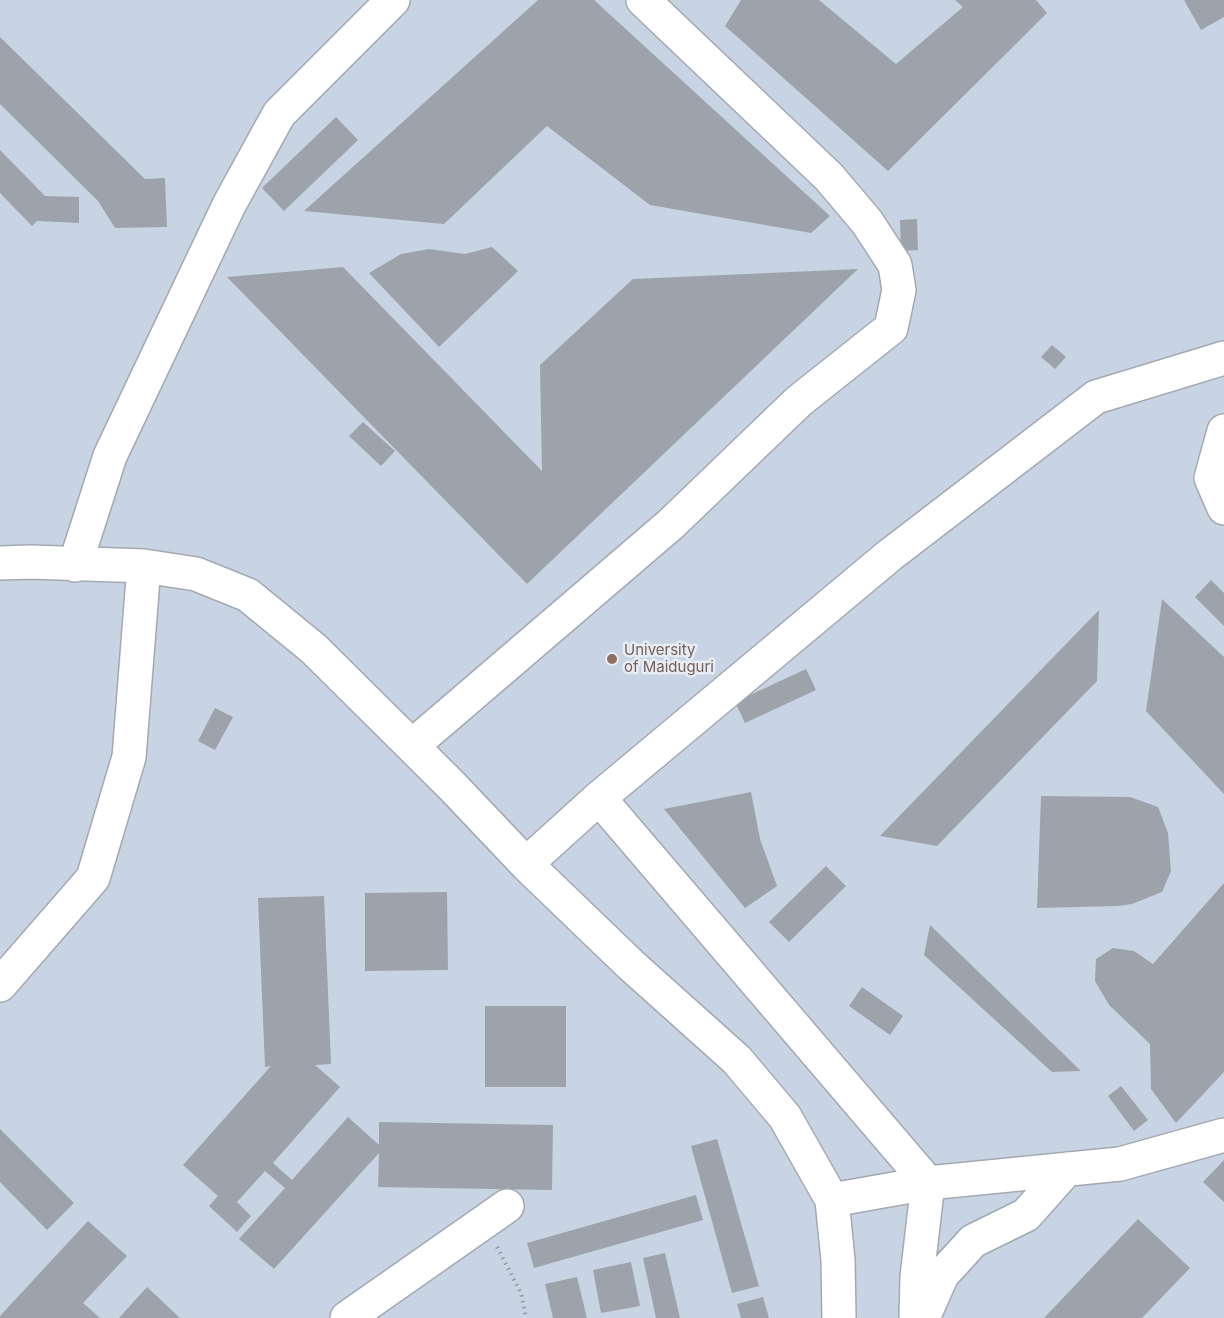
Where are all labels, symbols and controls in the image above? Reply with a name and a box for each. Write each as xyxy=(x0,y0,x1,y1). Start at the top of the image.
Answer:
place label: University of Maiduguri xyxy=(624,641,714,676)
marker: University of Maiduguri xyxy=(605,652,619,666)

